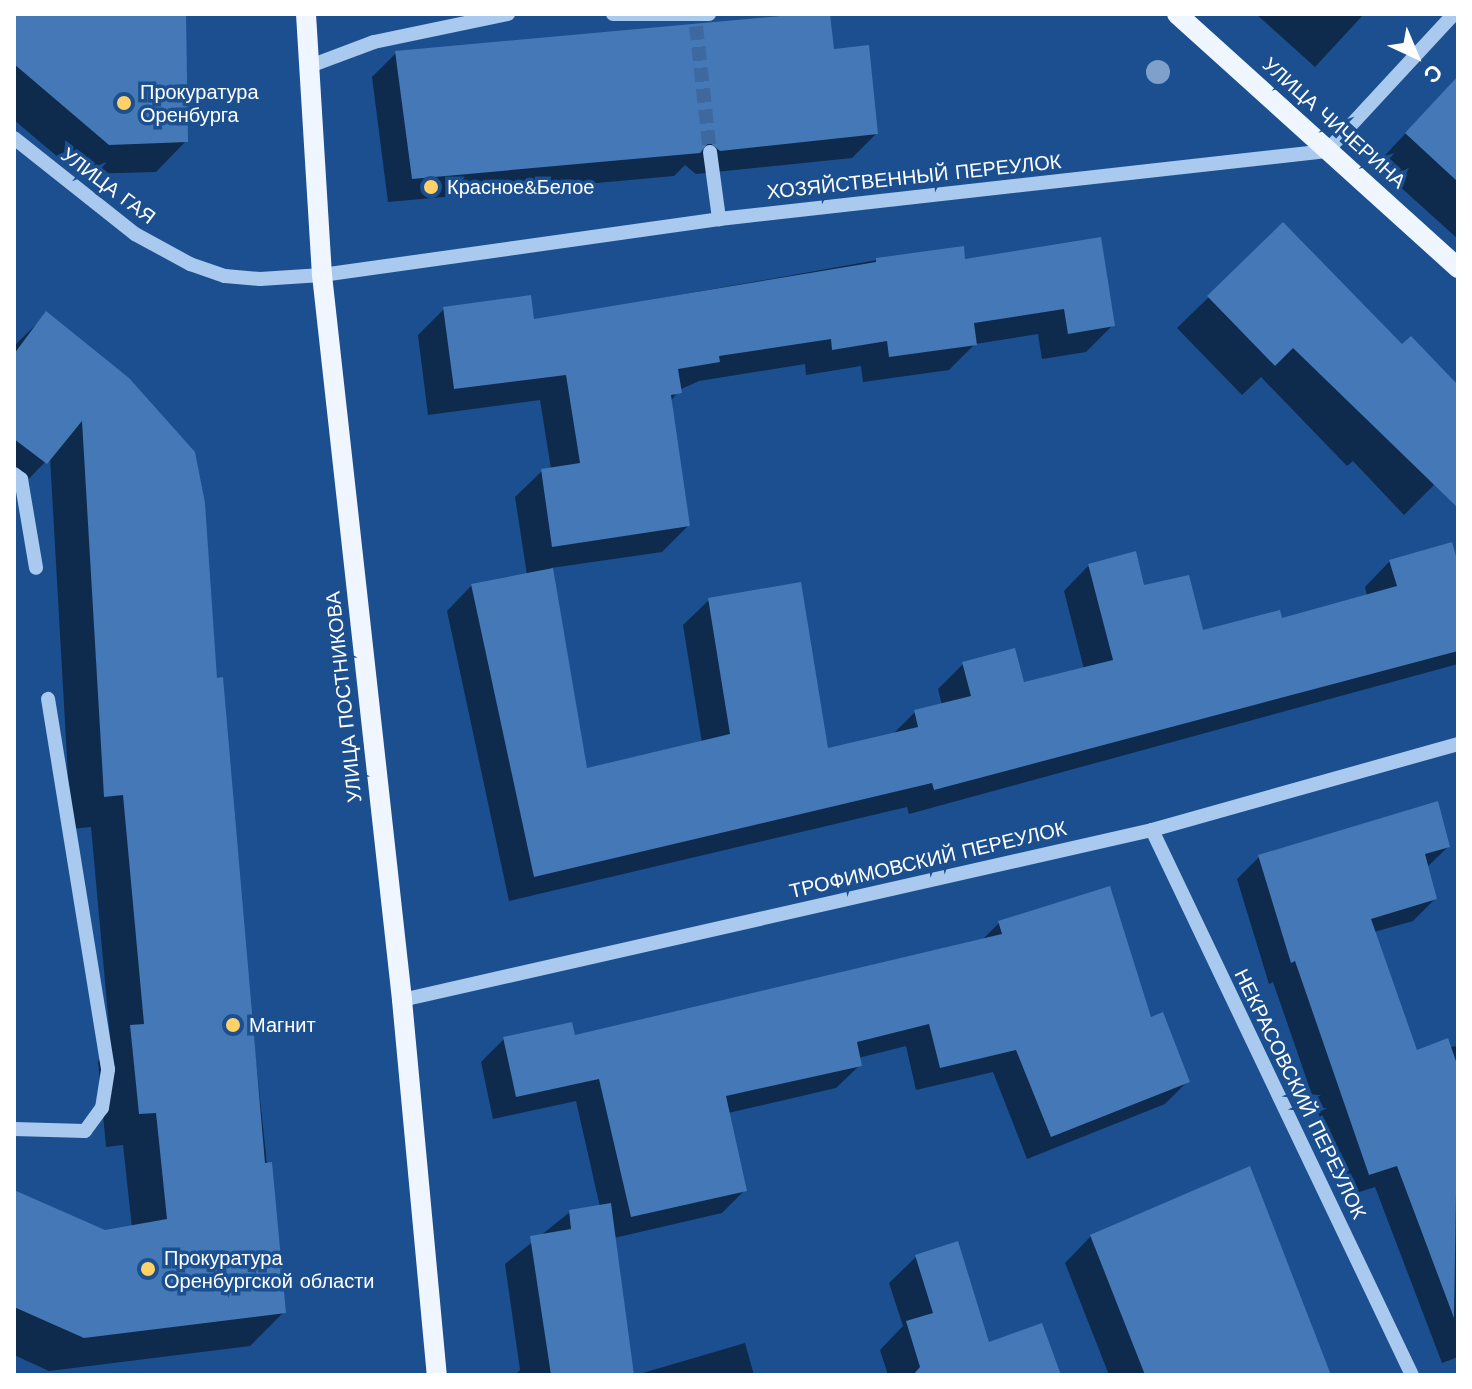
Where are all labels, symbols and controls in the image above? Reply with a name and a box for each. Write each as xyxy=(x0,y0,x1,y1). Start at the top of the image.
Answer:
north arrow xyxy=(1376,16,1456,96)
street label: УЛИЦА ЧИЧЕРИНА xyxy=(1257,52,1411,194)
text: С xyxy=(1419,59,1447,88)
place label: Прокуратура Оренбурга xyxy=(140,80,259,127)
marker: Прокуратура Оренбурга xyxy=(115,94,133,112)
street label: УЛИЦА ГАЯ xyxy=(56,143,160,229)
street label: ХОЗЯЙСТВЕННЫЙ ПЕРЕУЛОК xyxy=(765,150,1063,204)
place label: Красное&Белое xyxy=(447,175,594,199)
marker: Красное&Белое xyxy=(422,178,440,196)
street label: УЛИЦА ПОСТНИКОВА xyxy=(321,590,367,804)
street label: ТРОФИМОВСКИЙ ПЕРЕУЛОК xyxy=(787,816,1069,904)
street label: НЕКРАСОВСКИЙ ПЕРЕУЛОК xyxy=(1229,965,1371,1223)
place label: Магнит xyxy=(249,1013,316,1037)
marker: Магнит xyxy=(224,1016,242,1034)
place label: Прокуратура Оренбургской области xyxy=(164,1246,375,1293)
marker: Прокуратура Оренбургской области xyxy=(139,1260,157,1278)

